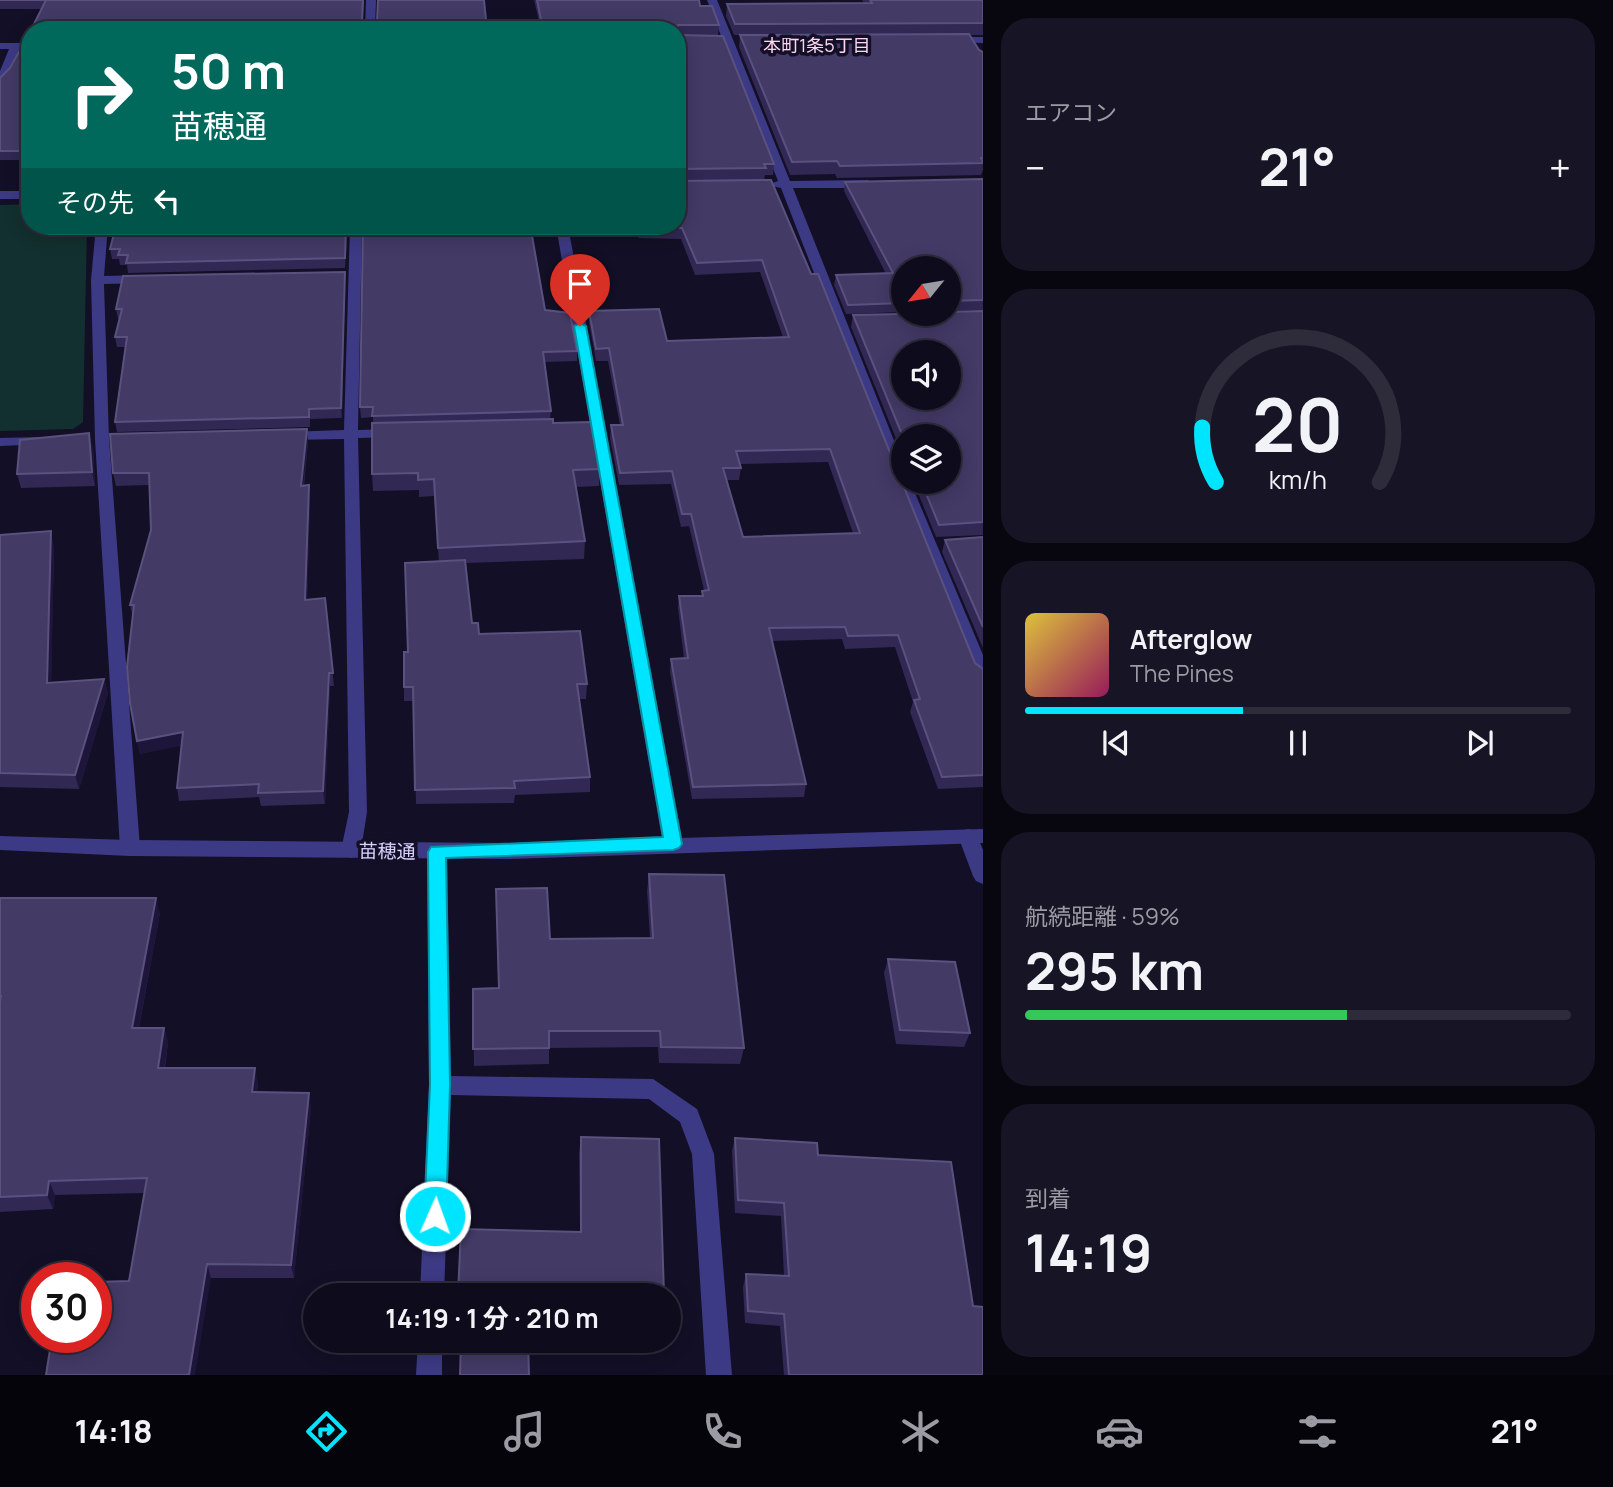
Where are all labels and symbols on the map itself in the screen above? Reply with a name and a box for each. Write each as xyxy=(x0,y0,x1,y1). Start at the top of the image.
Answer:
district label: 本町1条5丁目 xyxy=(763,33,871,57)
pin xyxy=(550,254,610,326)
north arrow xyxy=(891,256,961,326)
street label: 苗穂通 xyxy=(358,838,416,864)
position arrow xyxy=(398,1179,472,1253)
speed limit sign: 30 xyxy=(21,1262,112,1353)

